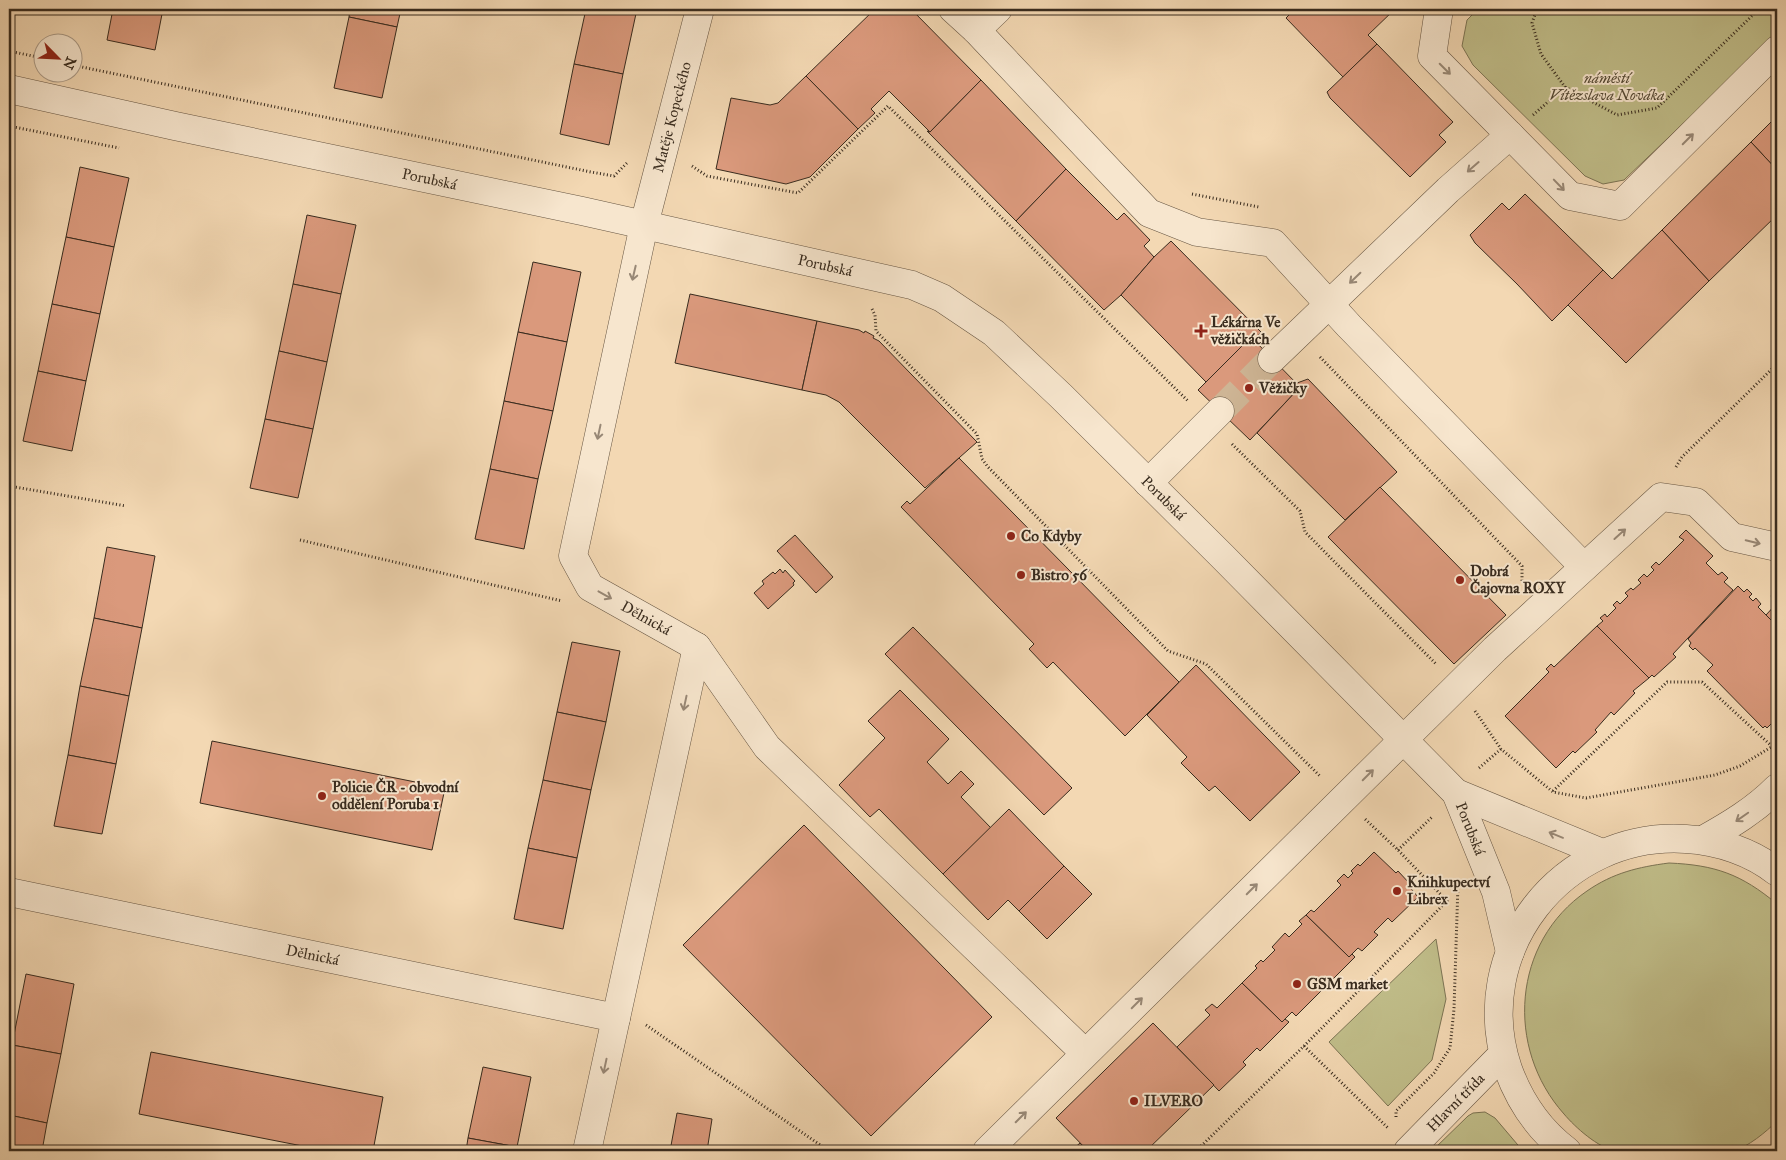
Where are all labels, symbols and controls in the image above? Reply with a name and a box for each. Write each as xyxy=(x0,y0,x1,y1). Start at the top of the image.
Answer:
north arrow xyxy=(32,32,82,82)
text: N xyxy=(59,54,80,72)
street label: Matěje Kopeckého xyxy=(649,59,695,174)
one-way arrow xyxy=(1439,63,1451,75)
park label: náměstí Vítězslava Nováka xyxy=(1550,69,1665,104)
one-way arrow xyxy=(1682,132,1694,145)
one-way arrow xyxy=(1467,162,1480,173)
street label: Porubská xyxy=(400,165,459,194)
one-way arrow xyxy=(1553,179,1565,191)
street label: Porubská xyxy=(796,251,855,281)
one-way arrow xyxy=(629,265,638,281)
one-way arrow xyxy=(1348,272,1361,284)
place label: Lékárna Ve věžičkách xyxy=(1210,313,1281,348)
marker: Lékárna Ve věžičkách xyxy=(1195,325,1207,337)
place label: Věžičky xyxy=(1258,379,1308,398)
marker: Věžičky xyxy=(1243,382,1255,394)
one-way arrow xyxy=(594,423,604,439)
street label: Porubská xyxy=(1138,472,1190,524)
place label: Co Kdyby xyxy=(1021,527,1082,546)
one-way arrow xyxy=(1614,528,1627,540)
marker: Co Kdyby xyxy=(1005,530,1017,542)
one-way arrow xyxy=(1745,538,1761,547)
place label: Dobrá Čajovna ROXY xyxy=(1470,562,1567,598)
place label: Bistro 56 xyxy=(1031,566,1088,584)
marker: Bistro 56 xyxy=(1015,569,1027,581)
marker: Dobrá Čajovna ROXY xyxy=(1454,574,1466,586)
one-way arrow xyxy=(598,591,612,601)
street label: Dělnická xyxy=(618,597,675,639)
one-way arrow xyxy=(680,694,689,710)
one-way arrow xyxy=(1362,768,1374,781)
place label: Policie ČR - obvodní oddělení Poruba 1 xyxy=(332,777,459,813)
marker: Policie ČR - obvodní oddělení Poruba 1 xyxy=(316,790,328,802)
street label: Porubská xyxy=(1452,800,1489,859)
one-way arrow xyxy=(1735,812,1749,822)
one-way arrow xyxy=(1549,829,1564,838)
place label: Knihkupectví Librex xyxy=(1407,873,1491,908)
one-way arrow xyxy=(1246,883,1258,895)
marker: Knihkupectví Librex xyxy=(1391,885,1403,897)
street label: Dělnická xyxy=(284,941,341,969)
place label: GSM market xyxy=(1307,975,1389,993)
marker: GSM market xyxy=(1291,978,1303,990)
one-way arrow xyxy=(1130,997,1142,1009)
one-way arrow xyxy=(600,1057,609,1073)
street label: Hlavní třída xyxy=(1423,1069,1489,1135)
place label: ILVERO xyxy=(1144,1092,1203,1110)
marker: ILVERO xyxy=(1128,1095,1140,1107)
one-way arrow xyxy=(1015,1111,1027,1123)

